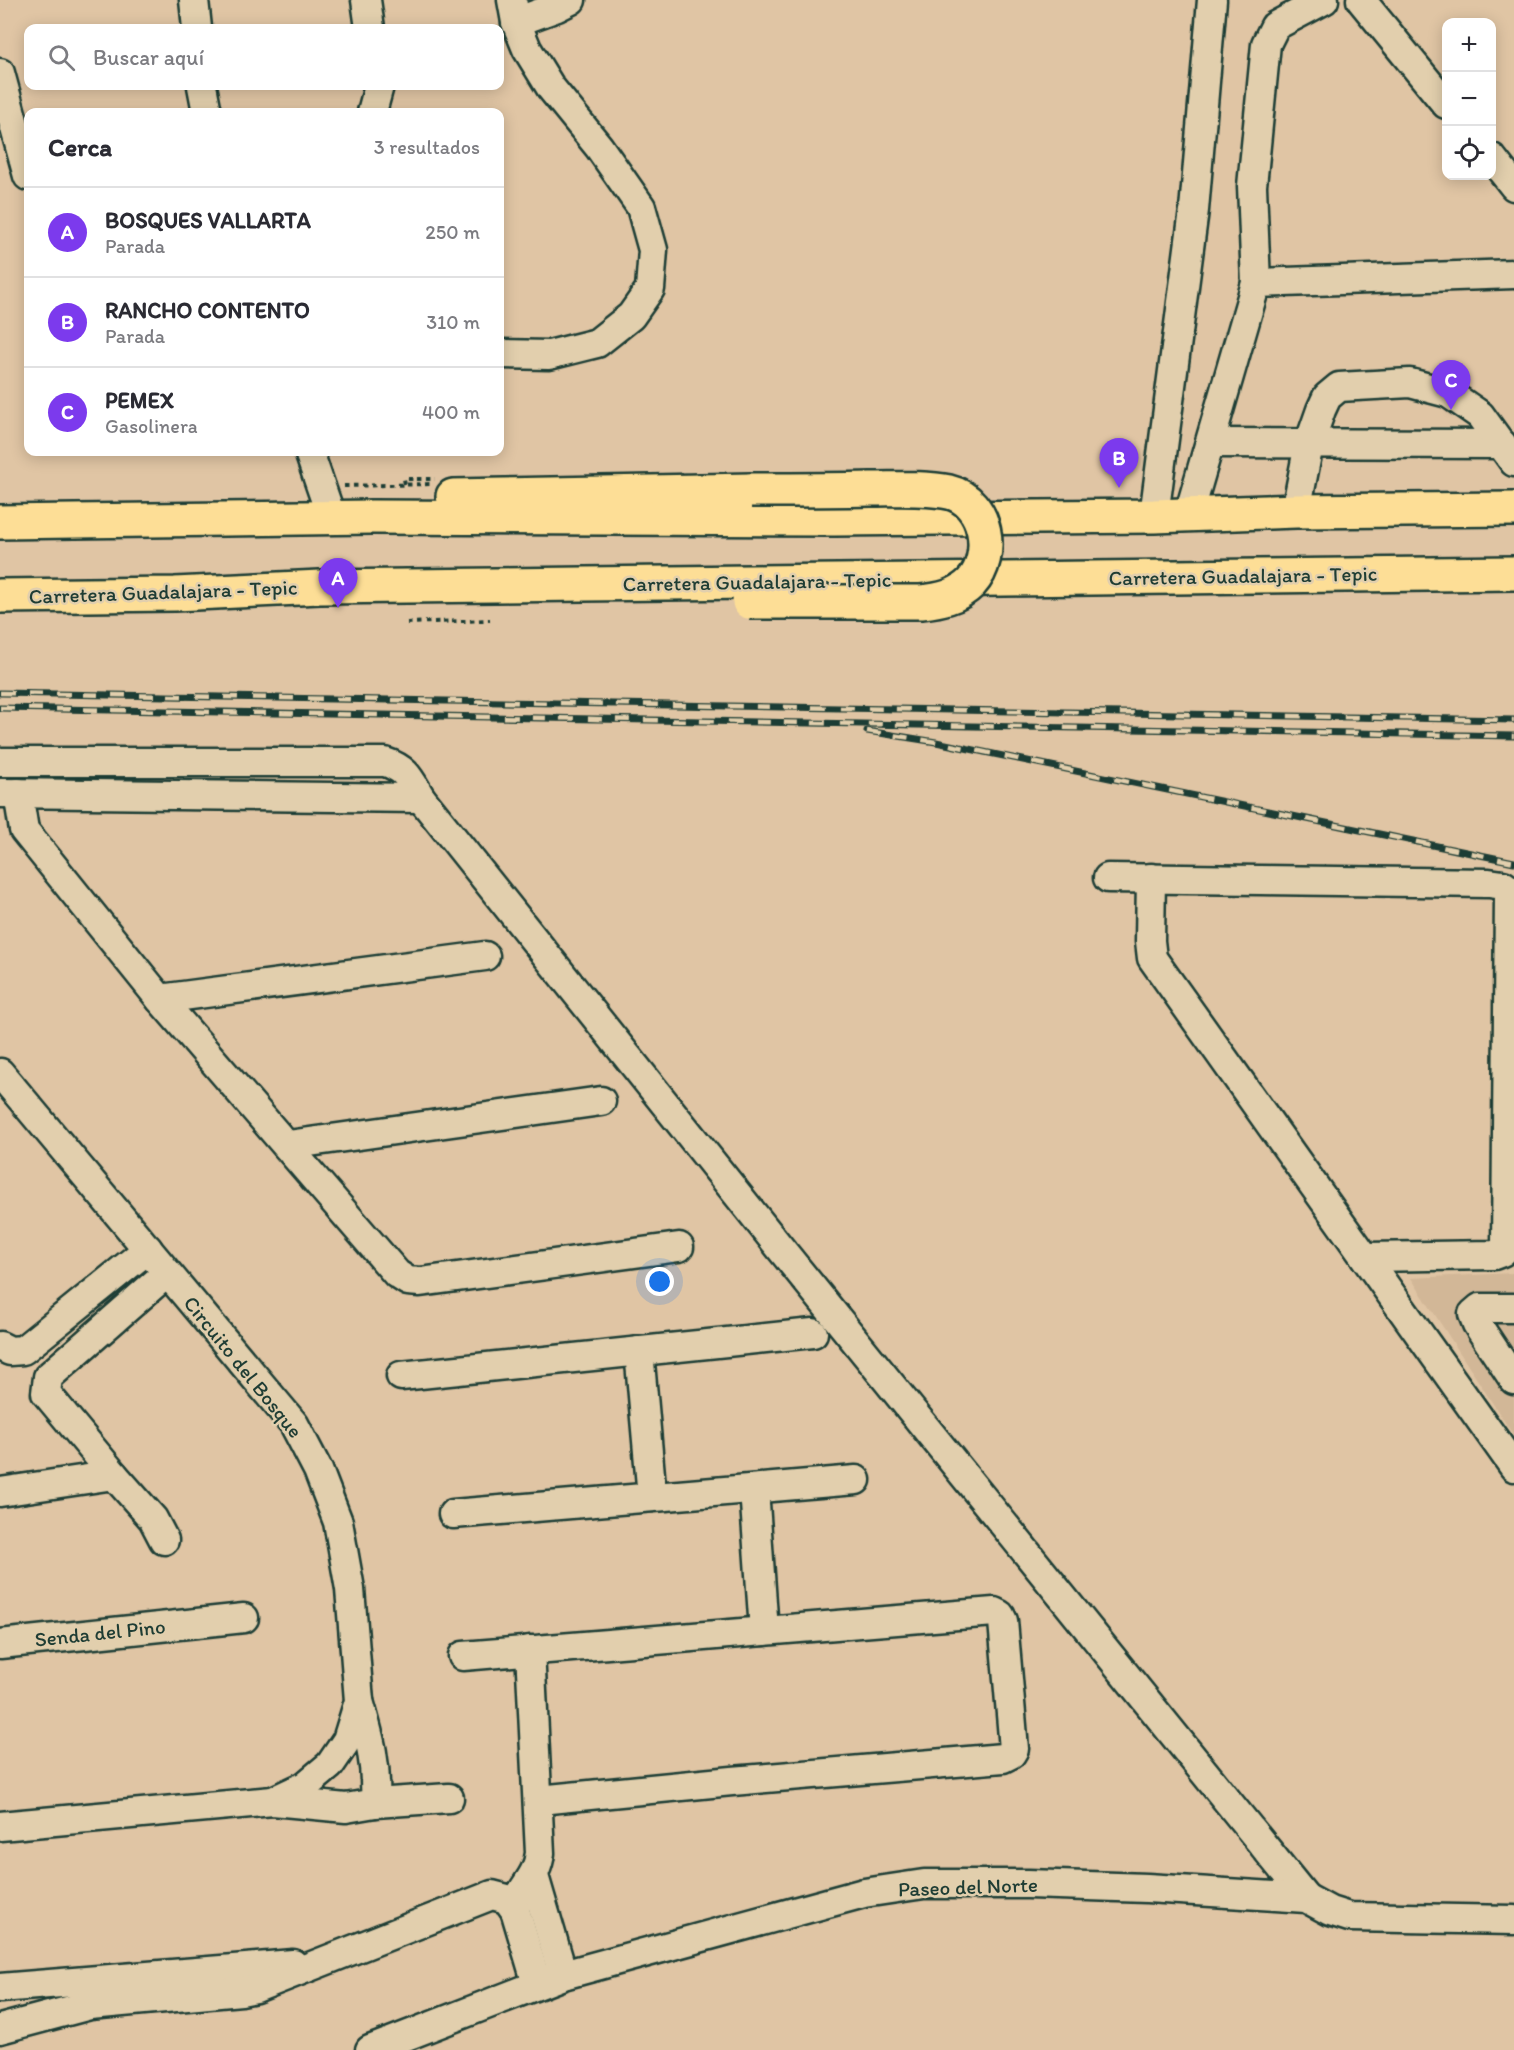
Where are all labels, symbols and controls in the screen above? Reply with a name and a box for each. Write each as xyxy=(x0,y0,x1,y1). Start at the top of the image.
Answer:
map controls xyxy=(1442,18,1496,180)
button: + xyxy=(1442,18,1496,72)
search box xyxy=(24,24,504,90)
icon: search xyxy=(45,41,78,74)
text: Buscar aquí xyxy=(93,44,204,71)
button: − xyxy=(1442,72,1496,126)
button: locate xyxy=(1442,126,1496,180)
text: Cerca xyxy=(48,131,112,163)
text: 3 resultados xyxy=(374,135,480,159)
text: BOSQUES VALLARTA xyxy=(105,207,311,234)
text: A xyxy=(61,220,74,244)
text: 250 m xyxy=(425,220,480,244)
text: Parada xyxy=(105,234,165,258)
text: RANCHO CONTENTO xyxy=(105,297,310,324)
text: B xyxy=(61,310,74,334)
text: 310 m xyxy=(426,310,480,334)
text: Parada xyxy=(105,324,165,348)
pin: C xyxy=(1432,360,1470,410)
text: PEMEX xyxy=(105,387,174,414)
text: C xyxy=(61,400,74,424)
text: 400 m xyxy=(422,400,480,424)
text: Gasolinera xyxy=(105,414,198,438)
pin: B xyxy=(1100,438,1138,488)
pin: A xyxy=(318,558,358,608)
street label: Carretera Guadalajara - Tepic xyxy=(1109,561,1377,590)
street label: Carretera Guadalajara - Tepic xyxy=(623,567,891,596)
street label: Carretera Guadalajara - Tepic xyxy=(28,574,298,609)
your location xyxy=(645,1267,674,1296)
street label: Circuito del Bosque xyxy=(179,1291,308,1443)
street label: Senda del Pino xyxy=(33,1613,167,1652)
street label: Paseo del Norte xyxy=(898,1872,1038,1901)

